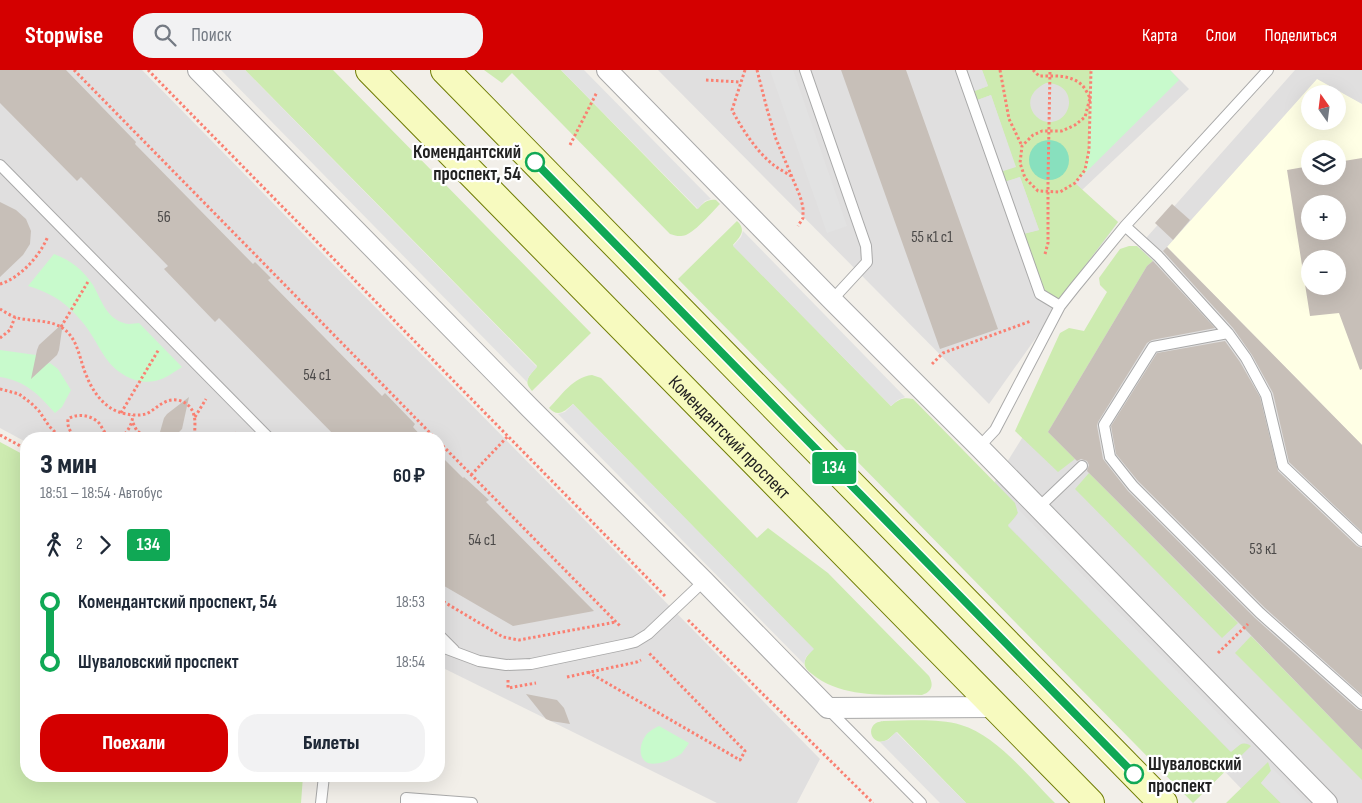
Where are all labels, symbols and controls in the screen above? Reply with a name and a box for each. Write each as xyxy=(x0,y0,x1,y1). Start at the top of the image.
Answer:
search box xyxy=(133,13,483,58)
text: Stopwise xyxy=(25,21,103,50)
icon: search xyxy=(151,21,179,49)
text: Поиск xyxy=(191,24,231,47)
text: Карта xyxy=(1142,25,1178,46)
text: Слои xyxy=(1206,25,1237,46)
text: Поделиться xyxy=(1265,25,1337,46)
north arrow xyxy=(1301,85,1346,130)
map controls xyxy=(1301,85,1346,295)
button: layers xyxy=(1301,140,1346,185)
place label: Комендантский проспект, 54 xyxy=(413,141,521,186)
marker: Комендантский проспект, 54 xyxy=(525,152,545,172)
button: + xyxy=(1301,195,1346,240)
house number: 56 xyxy=(157,208,171,227)
house number: 55 к1 с1 xyxy=(911,228,953,247)
button: − xyxy=(1301,250,1346,295)
house number: 54 с1 xyxy=(303,366,331,385)
street label: Комендантский проспект xyxy=(663,371,795,505)
text: 3 мин xyxy=(40,448,97,481)
line badge: 134 xyxy=(805,452,863,484)
text: 134 xyxy=(822,457,846,478)
text: 60 ₽ xyxy=(393,465,425,488)
text: 18:51 – 18:54 · Автобус xyxy=(40,484,163,503)
icon: walk xyxy=(40,531,68,559)
icon: forward xyxy=(91,531,119,559)
house number: 54 с1 xyxy=(468,531,496,550)
text: 134 xyxy=(137,534,160,555)
text: 2 xyxy=(76,535,83,554)
house number: 53 к1 xyxy=(1249,540,1277,559)
text: Комендантский проспект, 54 xyxy=(78,591,277,614)
text: 18:53 xyxy=(396,593,425,612)
text: Шуваловский проспект xyxy=(78,651,239,674)
text: 18:54 xyxy=(396,653,425,672)
button: Поехали xyxy=(40,714,228,772)
button: Билеты xyxy=(238,714,425,772)
place label: Шуваловский проспект xyxy=(1148,753,1242,798)
marker: Шуваловский проспект xyxy=(1124,764,1144,784)

